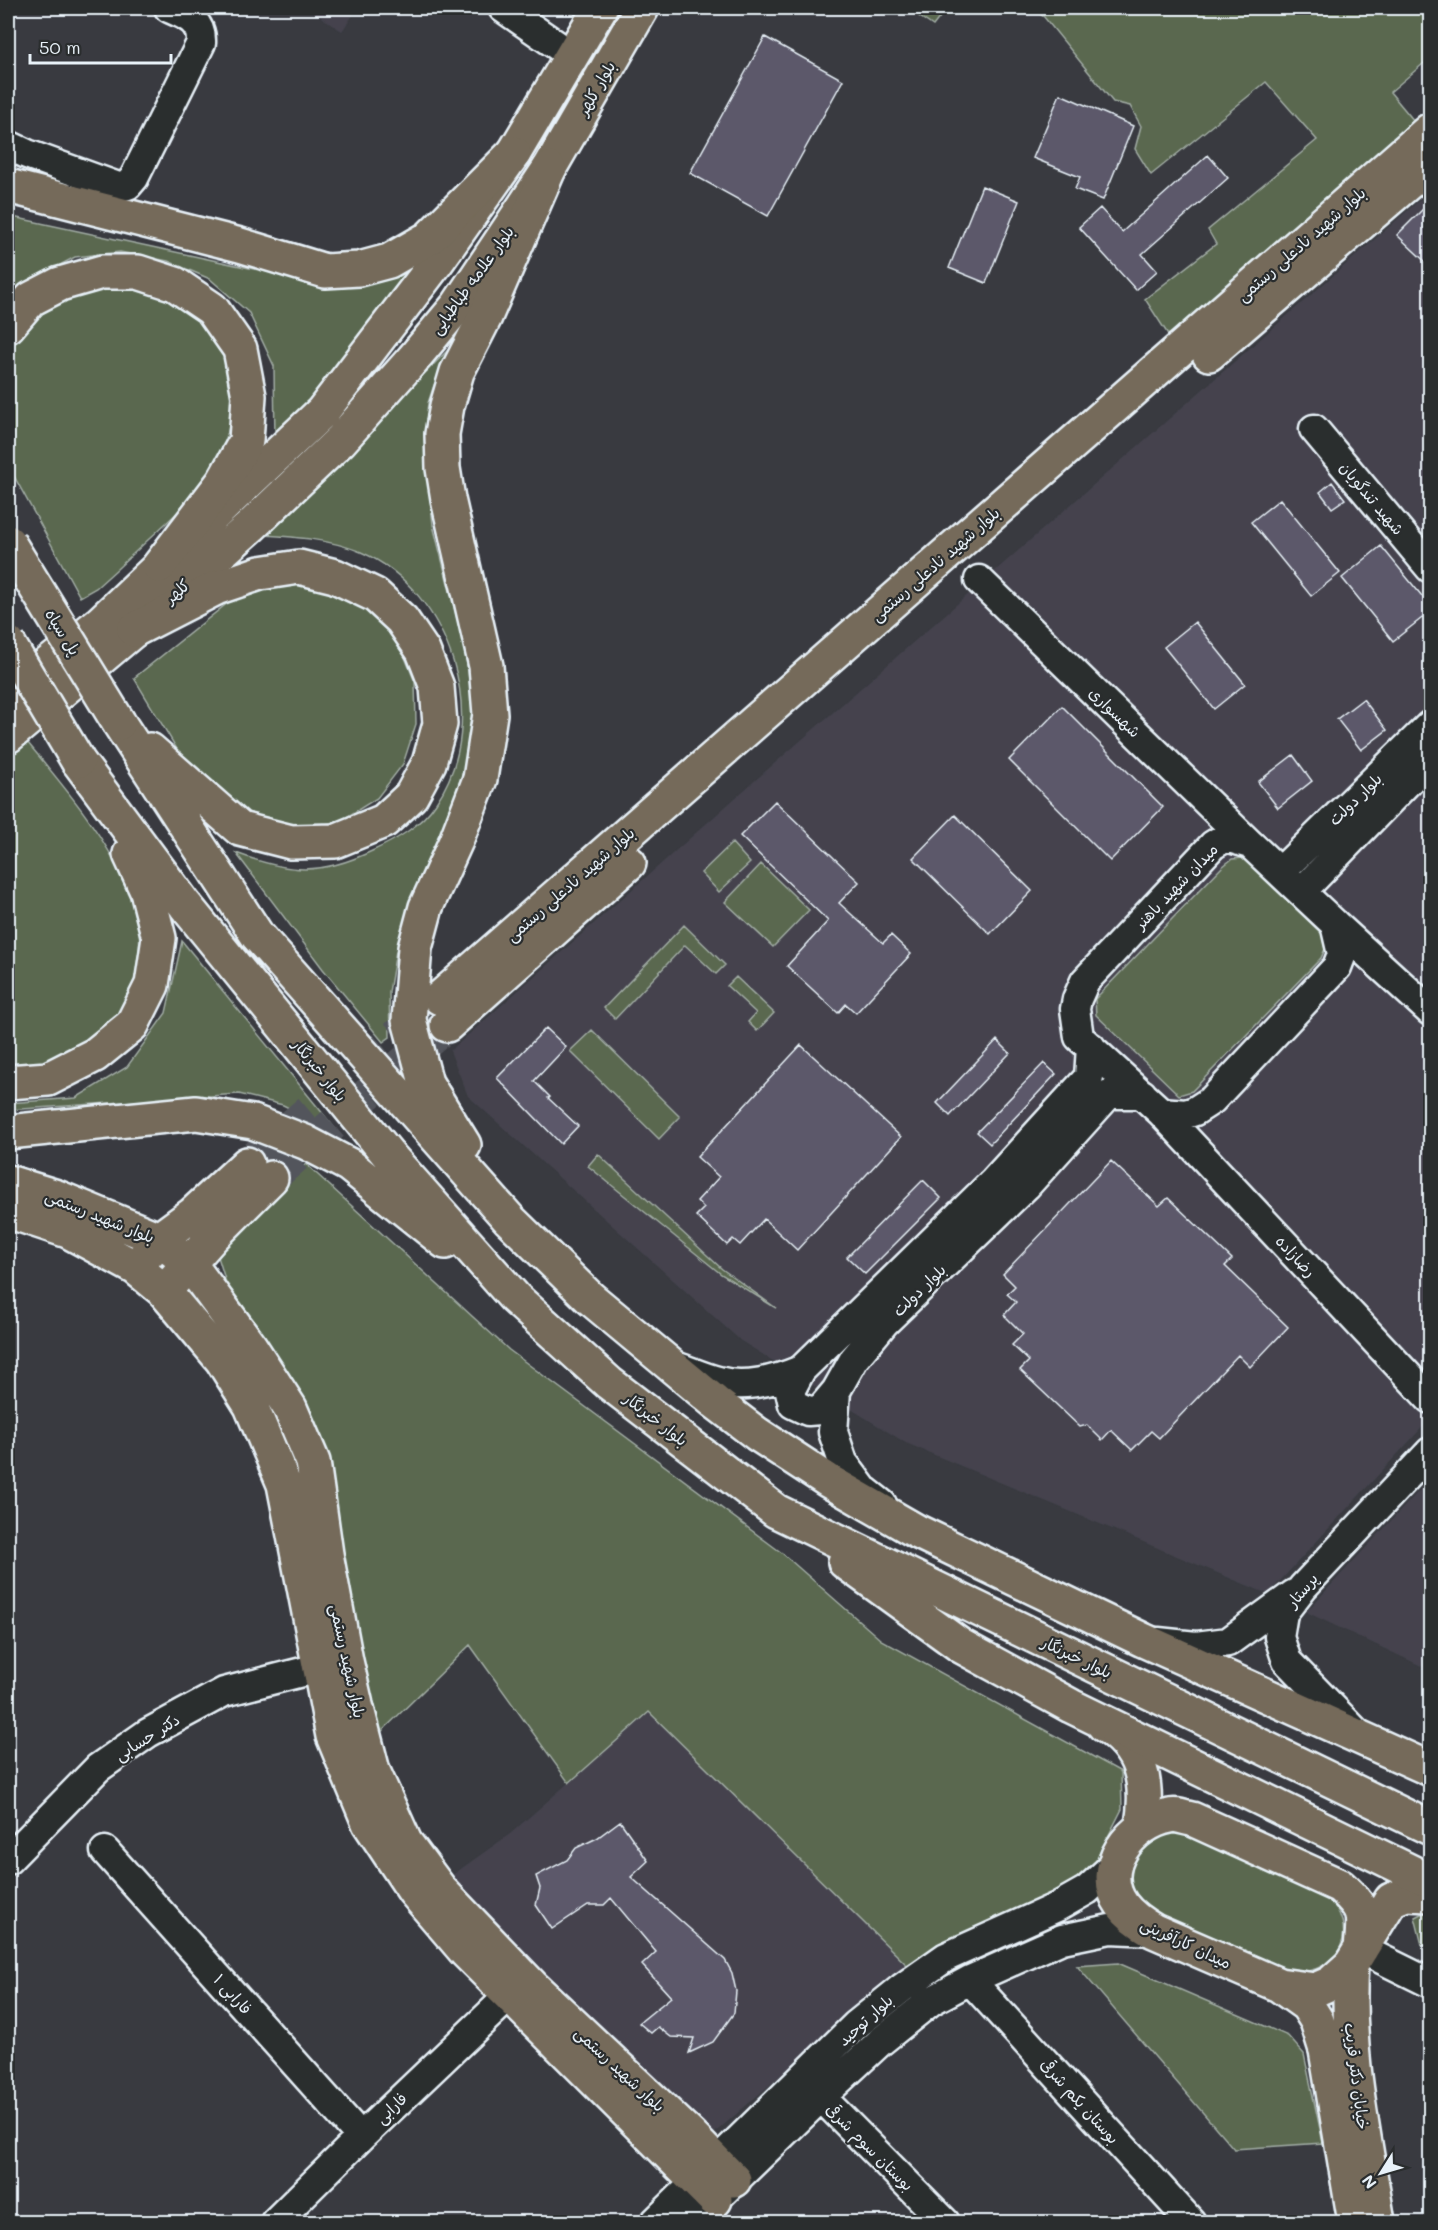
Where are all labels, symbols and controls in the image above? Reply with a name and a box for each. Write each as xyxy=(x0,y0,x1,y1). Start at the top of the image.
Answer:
scale bar xyxy=(30,27,171,65)
text: 50 m xyxy=(39,35,81,59)
street label: بلوار کلهر xyxy=(571,57,620,121)
street label: بلوار شهید نادعلی رستمی xyxy=(1232,182,1370,306)
street label: بلوار علامه طباطبایی xyxy=(425,221,519,339)
street label: شهید تندگویان xyxy=(1335,457,1409,539)
street label: بلوار شهید نادعلی رستمی xyxy=(866,502,1004,626)
street label: کلهر xyxy=(158,574,194,609)
street label: پل سپاه xyxy=(40,605,86,659)
street label: شهسواری xyxy=(1084,682,1146,742)
street label: بلوار دولت xyxy=(1323,768,1387,830)
street label: بلوار شهید نادعلی رستمی xyxy=(501,822,639,946)
street label: میدان شهید باهنر xyxy=(1128,838,1222,934)
street label: بلوار خبرنگار xyxy=(287,1033,352,1106)
street label: بلوار شهید رستمی xyxy=(42,1184,158,1248)
street label: رضازاده xyxy=(1272,1230,1321,1281)
street label: بلوار دولت xyxy=(887,1259,951,1321)
street label: بلوار خبرنگار xyxy=(619,1387,692,1451)
street label: پرستار xyxy=(1280,1568,1323,1614)
street label: بلوار شهید رستمی xyxy=(325,1602,371,1720)
street label: بلوار خبرنگار xyxy=(1037,1630,1116,1683)
street label: دکتر حسابی xyxy=(110,1708,184,1766)
street label: میدان کارآفرینی xyxy=(1137,1912,1235,1974)
street label: فارابی ۱ xyxy=(209,1969,257,2019)
street label: بلوار توحید xyxy=(833,1989,897,2051)
street label: بلوار شهید رستمی xyxy=(570,2021,670,2117)
street label: خیابان دکتر قریب xyxy=(1341,2021,1374,2131)
street label: بوستان یکم شرقی xyxy=(1034,2053,1124,2150)
street label: فارابی xyxy=(370,2087,412,2129)
street label: بوستان سوم شرقی xyxy=(820,2098,919,2197)
north arrow xyxy=(1351,2143,1411,2203)
text: N xyxy=(1357,2171,1381,2194)

